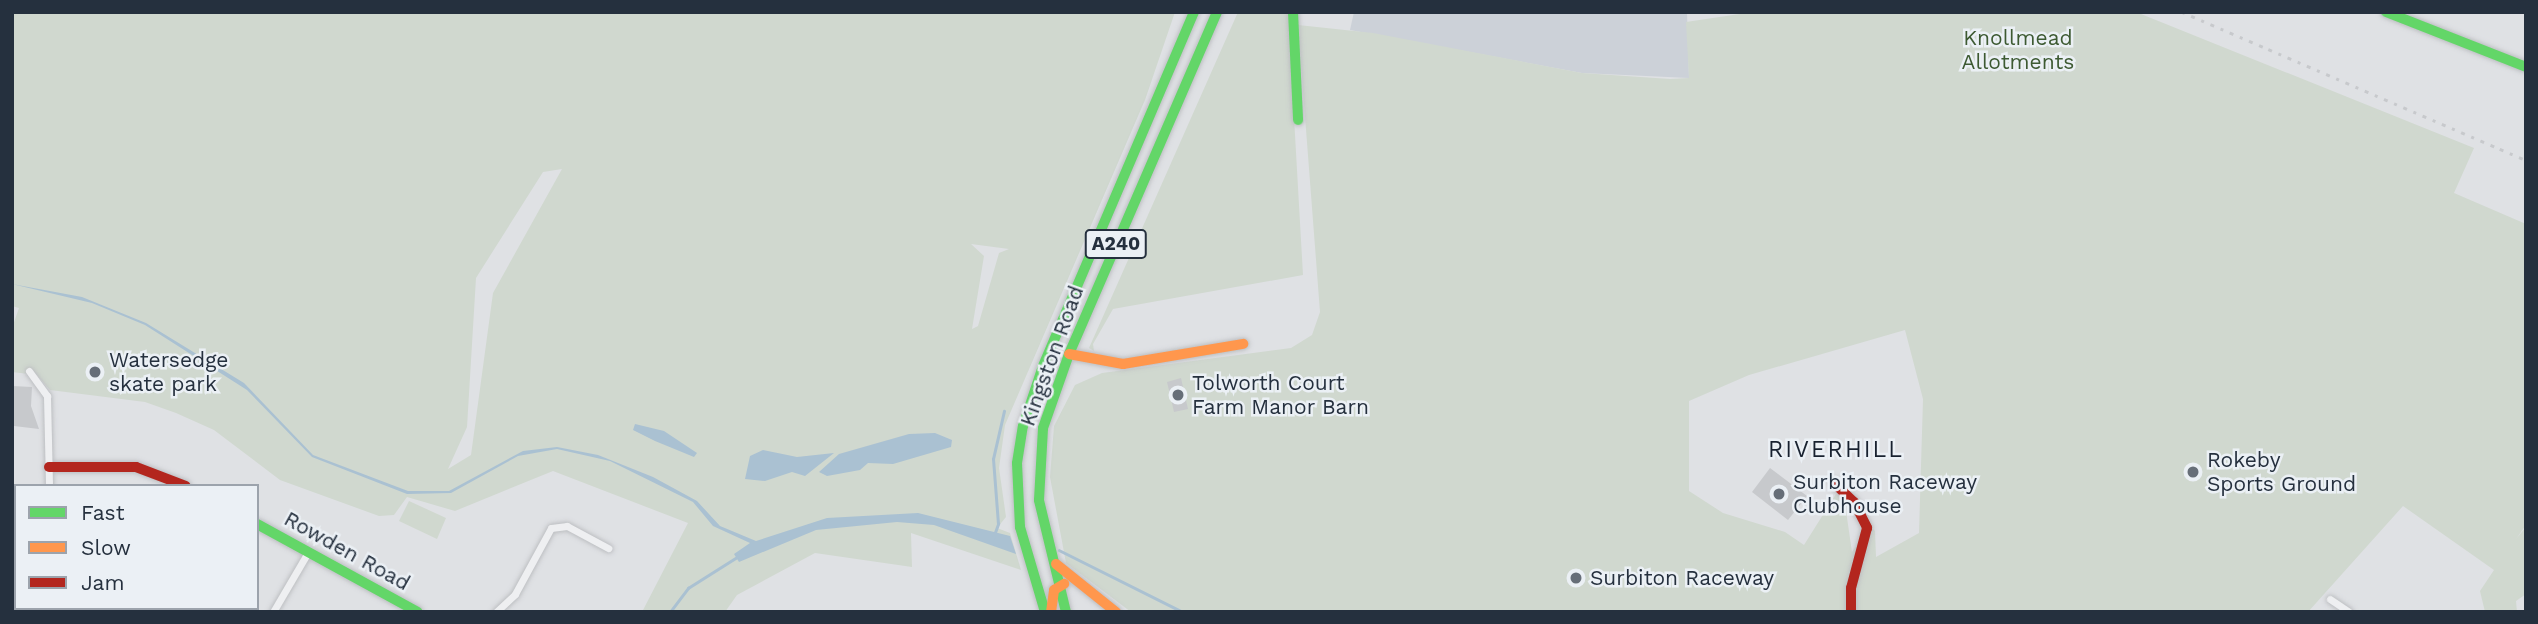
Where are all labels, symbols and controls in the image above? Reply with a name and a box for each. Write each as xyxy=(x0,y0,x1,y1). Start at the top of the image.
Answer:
park label: Knollmead Allotments xyxy=(1962,25,2074,75)
road number: A240 xyxy=(1084,228,1148,260)
street label: Kingston Road xyxy=(1015,282,1089,430)
place label: Watersedge skate park xyxy=(109,347,228,397)
marker: Watersedge skate park xyxy=(87,364,103,380)
place label: Tolworth Court Farm Manor Barn xyxy=(1192,370,1370,420)
marker: Tolworth Court Farm Manor Barn xyxy=(1170,387,1186,403)
district label: RIVERHILL xyxy=(1769,436,1903,464)
place label: Rokeby Sports Ground xyxy=(2207,447,2356,497)
marker: Rokeby Sports Ground xyxy=(2185,464,2201,480)
place label: Surbiton Raceway Clubhouse xyxy=(1793,469,1977,519)
legend xyxy=(14,484,259,610)
marker: Surbiton Raceway Clubhouse xyxy=(1771,486,1787,502)
text: Fast xyxy=(81,500,125,525)
street label: Rowden Road xyxy=(280,506,414,596)
text: Slow xyxy=(81,535,131,560)
place label: Surbiton Raceway xyxy=(1590,565,1774,591)
text: Jam xyxy=(81,570,124,595)
marker: Surbiton Raceway xyxy=(1568,570,1584,586)

